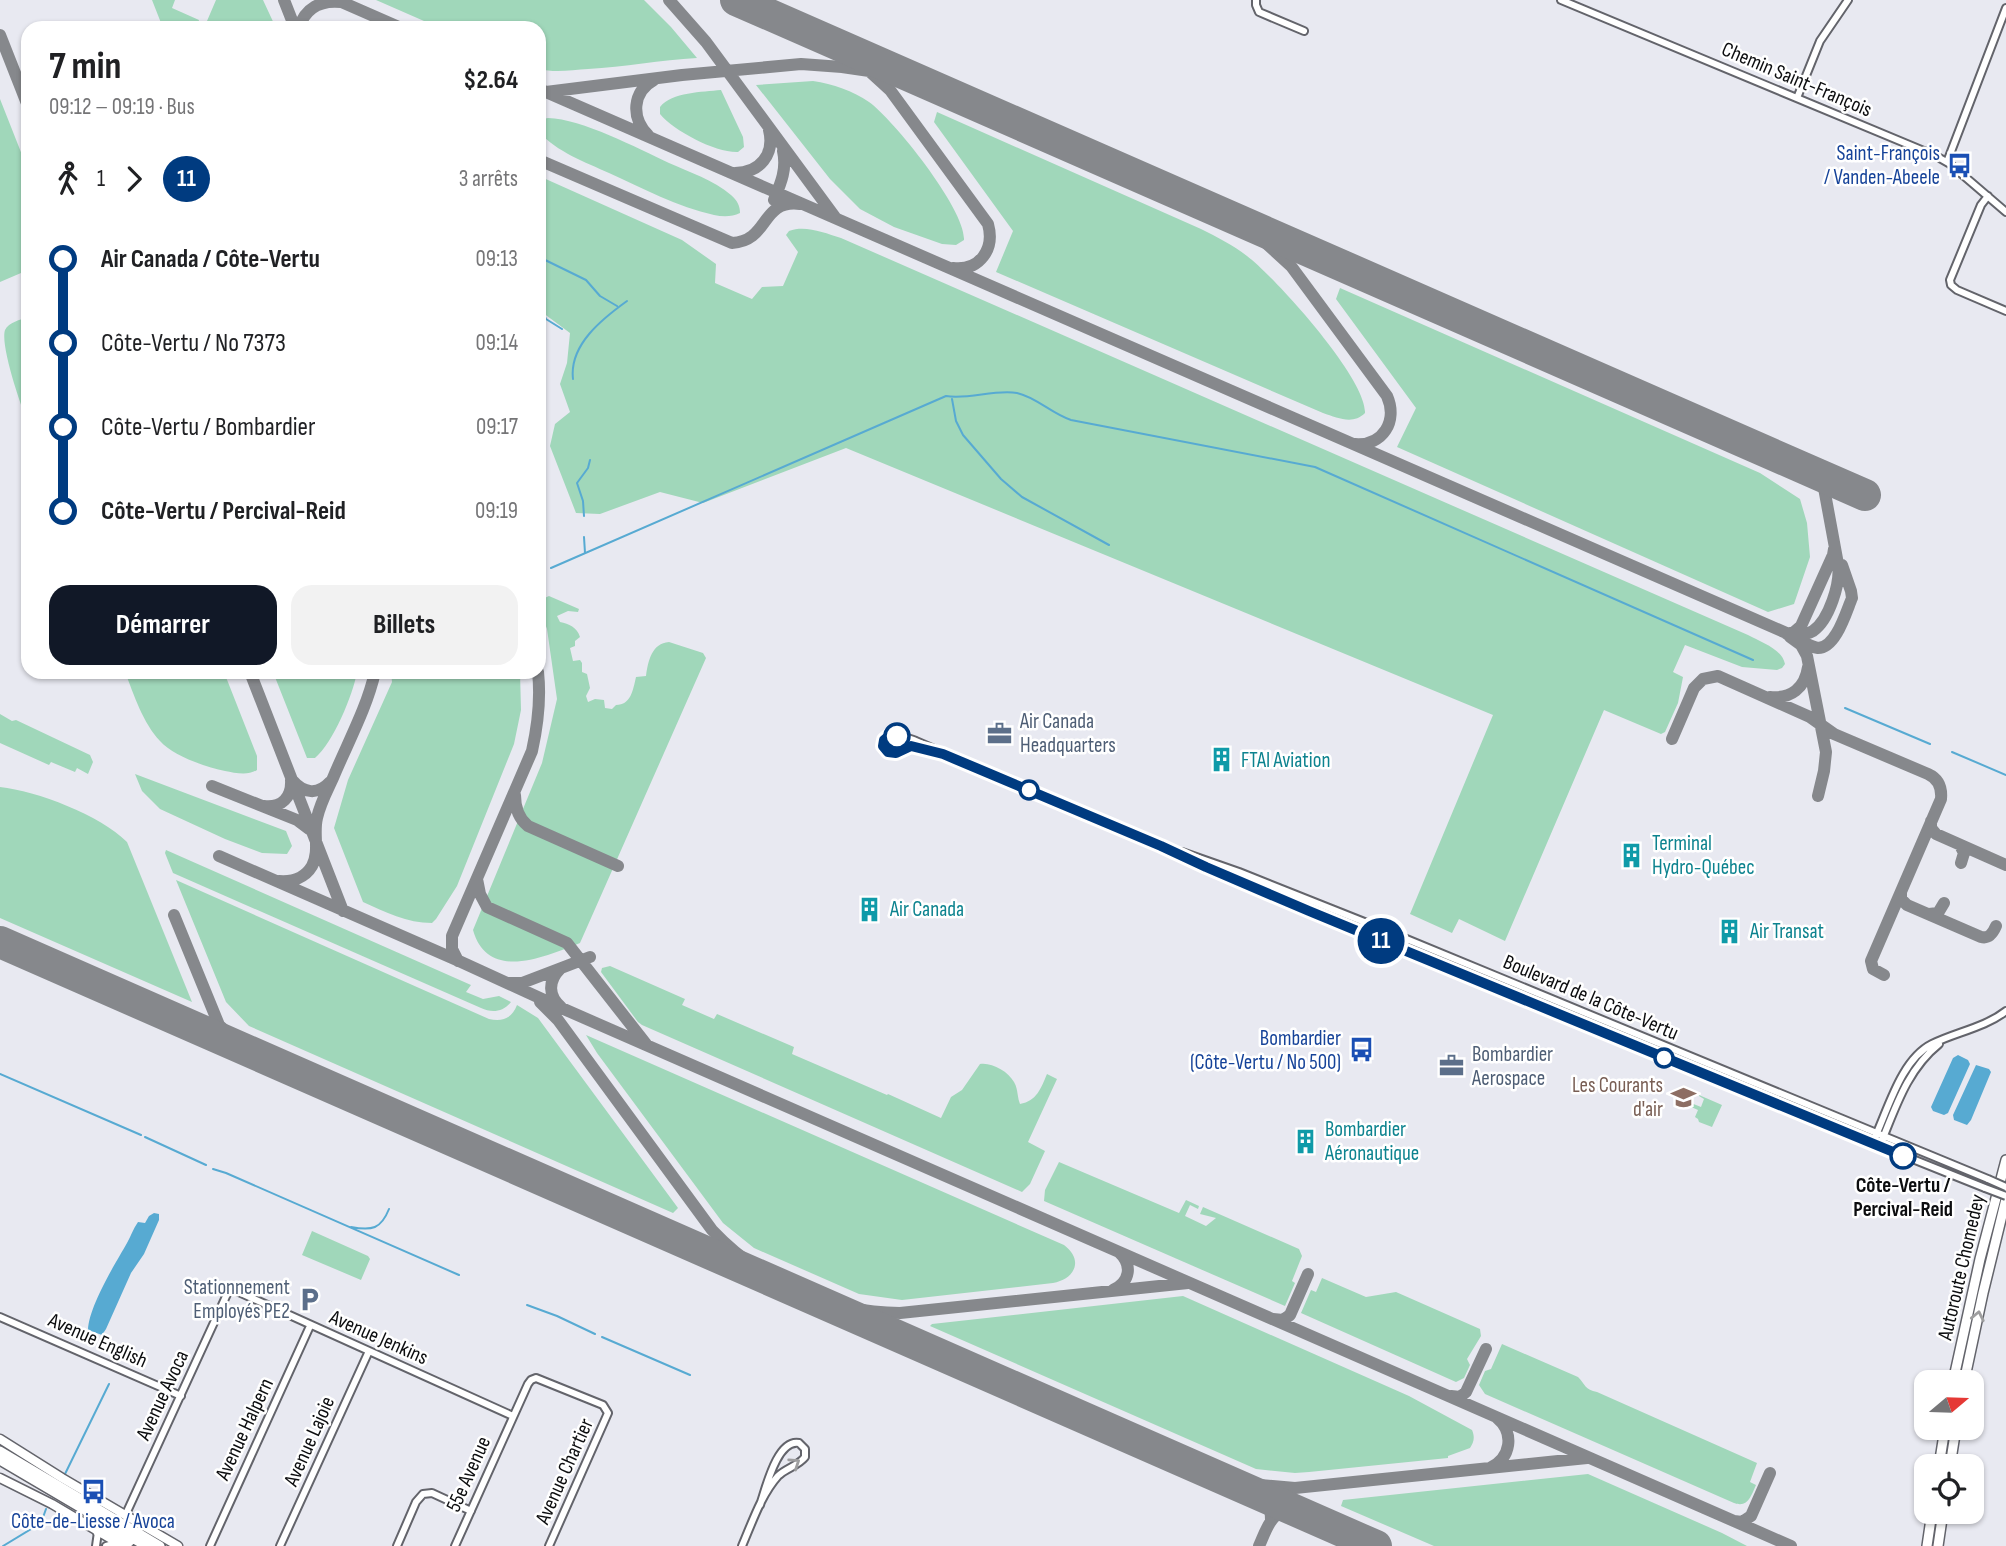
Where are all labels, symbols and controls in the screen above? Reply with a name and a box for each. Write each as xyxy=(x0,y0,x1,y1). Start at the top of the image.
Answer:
street label: Chemin Saint-François xyxy=(1718,37,1876,122)
text: 7 min xyxy=(49,44,121,89)
text: $2.64 xyxy=(463,65,518,96)
text: 09:12 – 09:19 · Bus xyxy=(49,93,195,121)
place label: Saint-François / Vanden-Abeele xyxy=(1824,141,1940,190)
bus stop icon: Saint-François / Vanden-Abeele xyxy=(1946,151,1974,179)
icon: walk xyxy=(49,160,87,198)
icon: forward xyxy=(115,160,153,198)
text: 11 xyxy=(177,164,196,193)
text: 1 xyxy=(97,165,105,193)
text: 3 arrêts xyxy=(459,165,518,193)
text: Air Canada / Côte-Vertu xyxy=(101,244,320,275)
text: 09:13 xyxy=(476,245,518,273)
text: Côte-Vertu / No 7373 xyxy=(101,328,286,359)
text: 09:14 xyxy=(476,329,518,357)
text: Côte-Vertu / Bombardier xyxy=(101,412,315,443)
text: 09:17 xyxy=(476,413,518,441)
text: Côte-Vertu / Percival-Reid xyxy=(101,496,346,527)
text: 09:19 xyxy=(475,497,518,525)
button: Démarrer xyxy=(49,585,277,665)
button: Billets xyxy=(291,585,518,665)
place label: Air Canada Headquarters xyxy=(1019,709,1116,758)
office icon: Air Canada Headquarters xyxy=(986,719,1014,747)
unlabelled marker xyxy=(884,723,910,749)
building icon: FTAI Aviation xyxy=(1207,746,1235,774)
place label: FTAI Aviation xyxy=(1241,748,1330,773)
unlabelled marker xyxy=(1019,780,1039,800)
place label: Terminal Hydro-Québec xyxy=(1652,831,1755,880)
building icon: Terminal Hydro-Québec xyxy=(1618,841,1646,869)
building icon: Air Canada xyxy=(856,895,884,923)
place label: Air Canada xyxy=(889,897,964,922)
building icon: Air Transat xyxy=(1716,917,1744,945)
line badge: 11 xyxy=(1350,918,1412,964)
place label: Air Transat xyxy=(1749,919,1824,944)
text: 11 xyxy=(1372,926,1390,955)
street label: Boulevard de la Côte-Vertu xyxy=(1499,949,1682,1046)
place label: Bombardier (Côte-Vertu / No 500) xyxy=(1190,1026,1341,1075)
bus stop icon: Bombardier (Côte-Vertu / No 500) xyxy=(1347,1036,1375,1064)
place label: Bombardier Aerospace xyxy=(1471,1042,1553,1091)
unlabelled marker xyxy=(1654,1048,1674,1068)
office icon: Bombardier Aerospace xyxy=(1438,1052,1466,1080)
place label: Les Courants d'air xyxy=(1572,1073,1663,1122)
school or university icon: Les Courants d'air xyxy=(1669,1083,1697,1111)
place label: Bombardier Aéronautique xyxy=(1324,1117,1419,1166)
building icon: Bombardier Aéronautique xyxy=(1291,1127,1319,1155)
marker: Côte-Vertu / Percival-Reid xyxy=(1890,1143,1916,1169)
place label: Côte-Vertu / Percival-Reid xyxy=(1853,1173,1953,1222)
street label: Autoroute Chomedey xyxy=(1932,1192,1990,1343)
place label: Stationnement Employés PE2 xyxy=(184,1275,290,1324)
parking icon: Stationnement Employés PE2 xyxy=(296,1285,324,1313)
street label: Avenue Jenkins xyxy=(325,1304,432,1370)
street label: Avenue English xyxy=(44,1307,151,1373)
one-way arrow xyxy=(1969,1310,1984,1322)
street label: Avenue Avoca xyxy=(130,1346,194,1445)
north arrow xyxy=(1914,1370,1984,1440)
map controls xyxy=(1914,1370,1984,1524)
street label: Avenue Halpern xyxy=(210,1374,279,1485)
street label: Avenue Lajoie xyxy=(278,1393,340,1491)
street label: Avenue Chartier xyxy=(530,1414,599,1529)
street label: 55e Avenue xyxy=(441,1433,496,1516)
button: locate xyxy=(1914,1454,1984,1524)
one-way arrow xyxy=(787,1459,800,1471)
bus stop icon: Côte-de-Liesse / Avoca xyxy=(79,1478,107,1506)
place label: Côte-de-Liesse / Avoca xyxy=(11,1509,175,1534)

